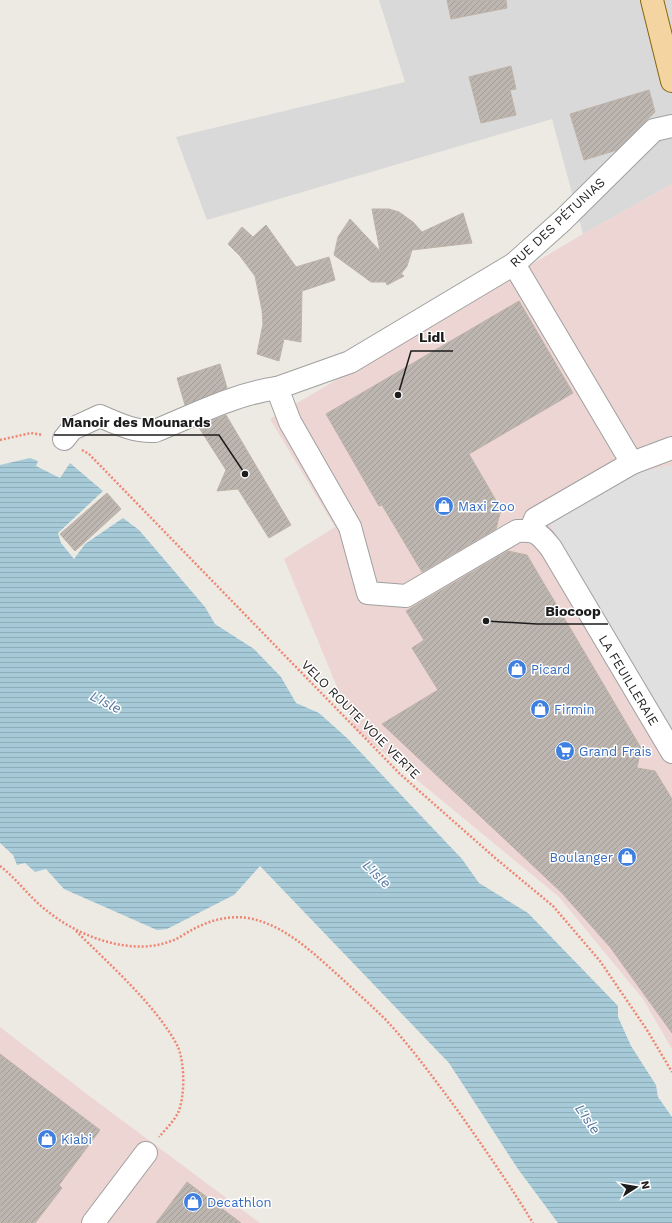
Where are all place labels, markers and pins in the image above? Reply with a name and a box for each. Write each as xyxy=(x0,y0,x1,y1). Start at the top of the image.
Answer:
callout: Lidl xyxy=(411,325,453,351)
callout: Manoir des Mounards xyxy=(54,409,219,435)
shop icon: Maxi Zoo xyxy=(433,495,455,517)
place label: Maxi Zoo xyxy=(458,499,515,514)
callout: Biocoop xyxy=(537,598,608,624)
shop icon: Picard xyxy=(506,658,528,680)
place label: Picard xyxy=(531,662,570,677)
shop icon: Firmin xyxy=(529,698,551,720)
place label: Firmin xyxy=(554,702,595,717)
supermarket icon: Grand Frais xyxy=(554,740,576,762)
place label: Grand Frais xyxy=(579,744,652,759)
shop icon: Boulanger xyxy=(616,846,638,868)
place label: Boulanger xyxy=(550,850,613,865)
shop icon: Kiabi xyxy=(36,1128,58,1150)
place label: Kiabi xyxy=(61,1132,92,1147)
shop icon: Decathlon xyxy=(182,1191,204,1213)
place label: Decathlon xyxy=(207,1195,272,1210)

